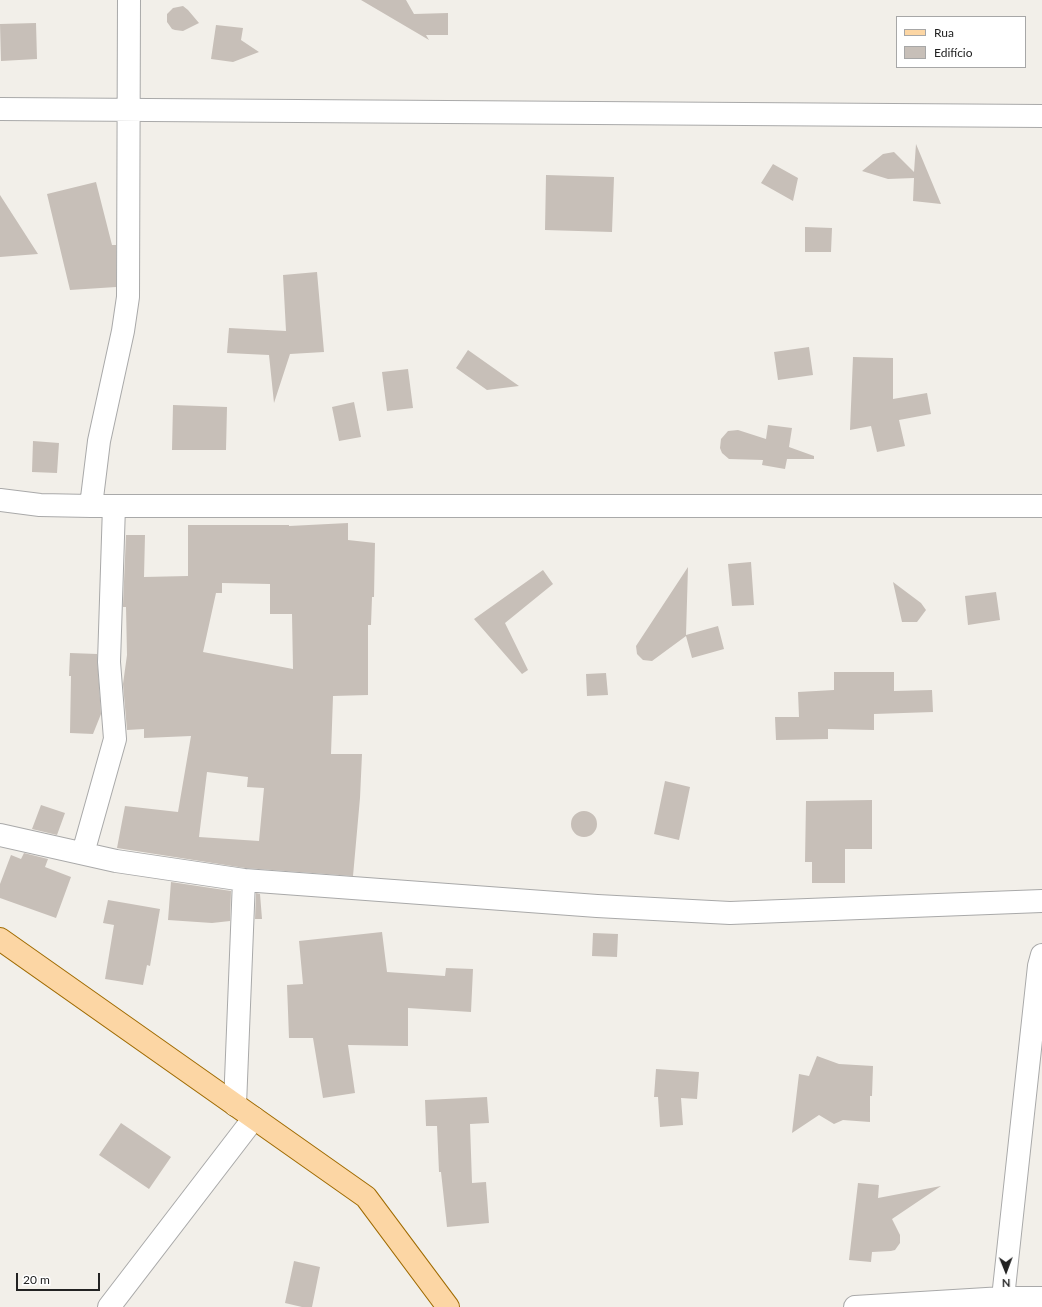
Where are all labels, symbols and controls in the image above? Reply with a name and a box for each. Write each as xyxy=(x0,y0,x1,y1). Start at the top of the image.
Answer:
legend xyxy=(896,16,1026,68)
text: Rua xyxy=(934,25,954,40)
text: Edifício xyxy=(934,45,973,60)
north arrow xyxy=(986,1251,1026,1291)
scale bar xyxy=(18,1265,102,1291)
text: 20 m xyxy=(23,1272,50,1287)
text: N xyxy=(1002,1277,1011,1290)

